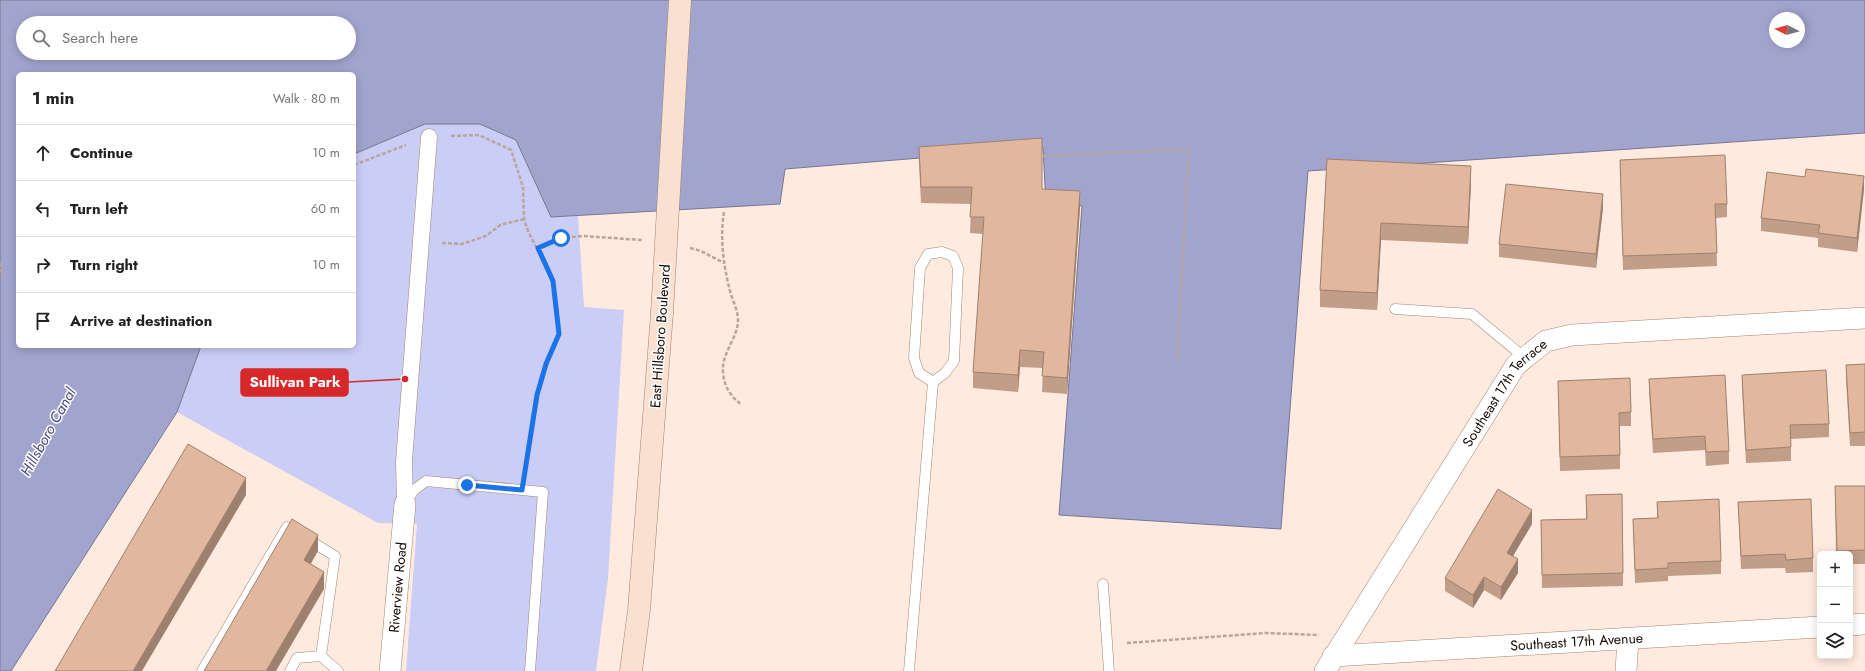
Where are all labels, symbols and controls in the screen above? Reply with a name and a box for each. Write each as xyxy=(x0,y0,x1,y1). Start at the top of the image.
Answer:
north arrow xyxy=(1769,12,1805,48)
search box xyxy=(16,16,356,60)
icon: search xyxy=(30,27,52,49)
text: Search here xyxy=(62,27,138,49)
text: 1 min xyxy=(32,86,74,110)
text: Walk · 80 m xyxy=(273,89,340,108)
icon: ahead xyxy=(32,142,54,164)
text: Continue xyxy=(70,142,133,164)
text: 10 m xyxy=(312,143,340,162)
icon: left xyxy=(32,198,54,220)
text: Turn left xyxy=(70,198,128,220)
text: 60 m xyxy=(311,199,340,218)
route start xyxy=(552,229,570,247)
icon: right xyxy=(32,254,54,276)
text: Turn right xyxy=(70,254,138,276)
text: 10 m xyxy=(312,255,340,274)
street label: East Hillsboro Boulevard xyxy=(645,263,675,409)
icon: arrive xyxy=(32,310,54,332)
text: Arrive at destination xyxy=(70,310,212,332)
street label: Southeast 17th Terrace xyxy=(1457,334,1551,451)
callout: Sullivan Park xyxy=(241,369,348,396)
text: Sullivan Park xyxy=(249,371,341,393)
water label: Hillsboro Canal xyxy=(15,383,82,480)
route end xyxy=(458,476,476,494)
street label: Riverview Road xyxy=(383,541,412,633)
map controls xyxy=(1817,551,1853,659)
button: + xyxy=(1817,551,1853,587)
button: − xyxy=(1817,587,1853,623)
button: layers xyxy=(1817,623,1853,659)
street label: Southeast 17th Avenue xyxy=(1510,628,1643,655)

